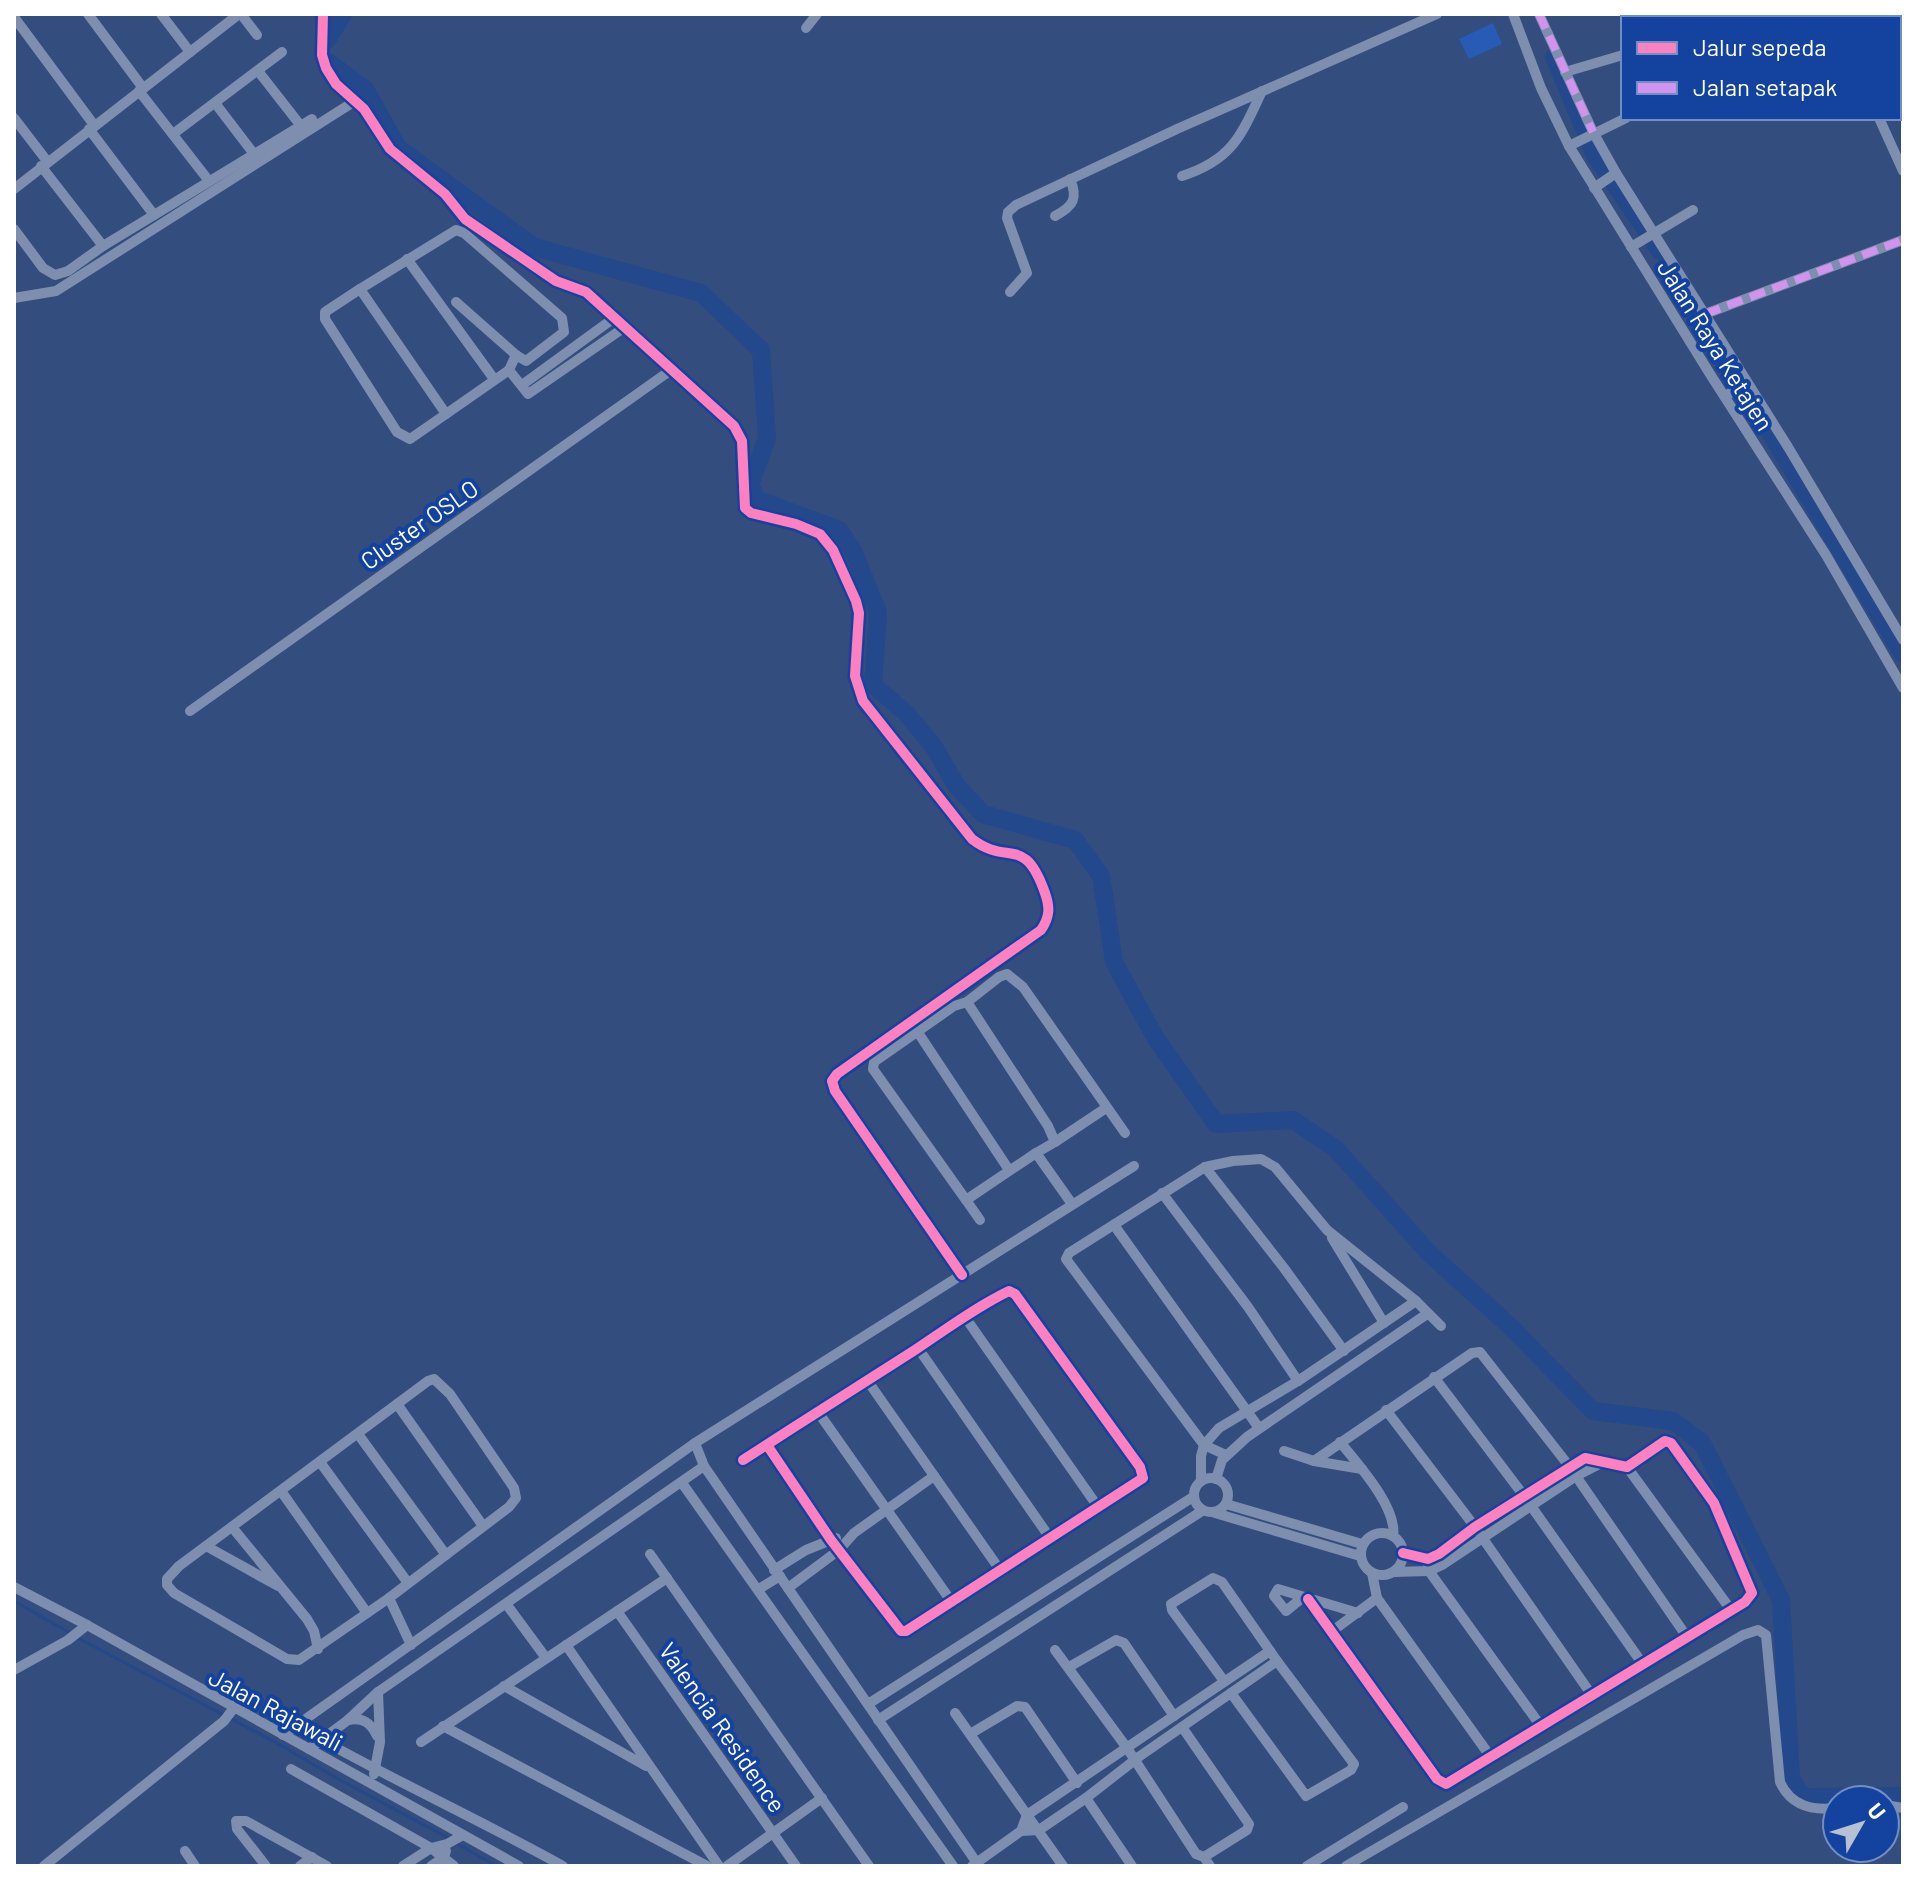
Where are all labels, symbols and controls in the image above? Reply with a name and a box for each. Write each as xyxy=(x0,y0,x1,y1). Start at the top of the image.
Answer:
legend xyxy=(1621,16,1901,120)
text: Jalur sepeda xyxy=(1693,32,1827,61)
text: Jalan setapak xyxy=(1693,72,1837,101)
street label: Jalan Raya Ketajen xyxy=(1652,254,1780,436)
street label: Cluster OSLO xyxy=(355,473,483,575)
street label: Valencia Residence xyxy=(654,1636,792,1818)
street label: Jalan Rajawali xyxy=(204,1662,348,1756)
north arrow xyxy=(1821,1784,1901,1864)
text: U xyxy=(1863,1797,1892,1824)

